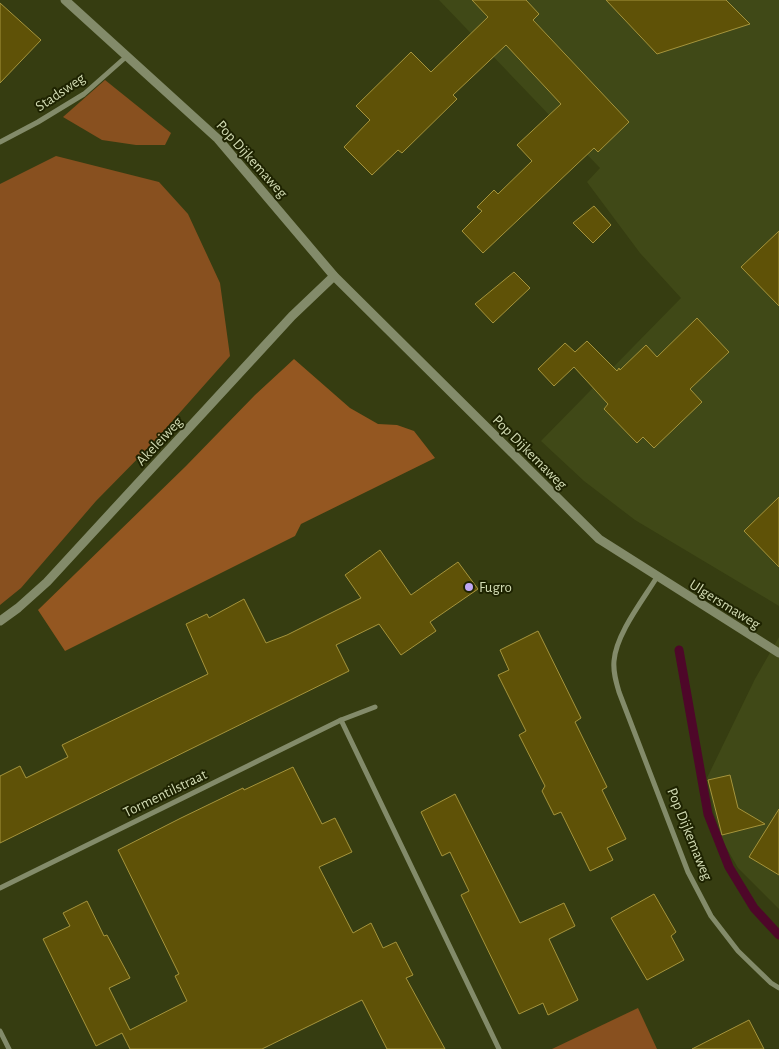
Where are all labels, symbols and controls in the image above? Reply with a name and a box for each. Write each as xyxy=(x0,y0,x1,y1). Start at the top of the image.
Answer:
street label: Stadsweg xyxy=(33,70,88,114)
street label: Pop Dijkemaweg xyxy=(213,118,291,201)
street label: Pop Dijkemaweg xyxy=(490,412,570,493)
street label: Akeleiweg xyxy=(133,414,186,469)
street label: Ulgersmaweg xyxy=(687,577,763,632)
place label: Fugro xyxy=(479,580,512,595)
marker: Fugro xyxy=(463,581,475,593)
street label: Tormentilstraat xyxy=(121,767,210,820)
street label: Pop Dijkemaweg xyxy=(664,786,715,883)

